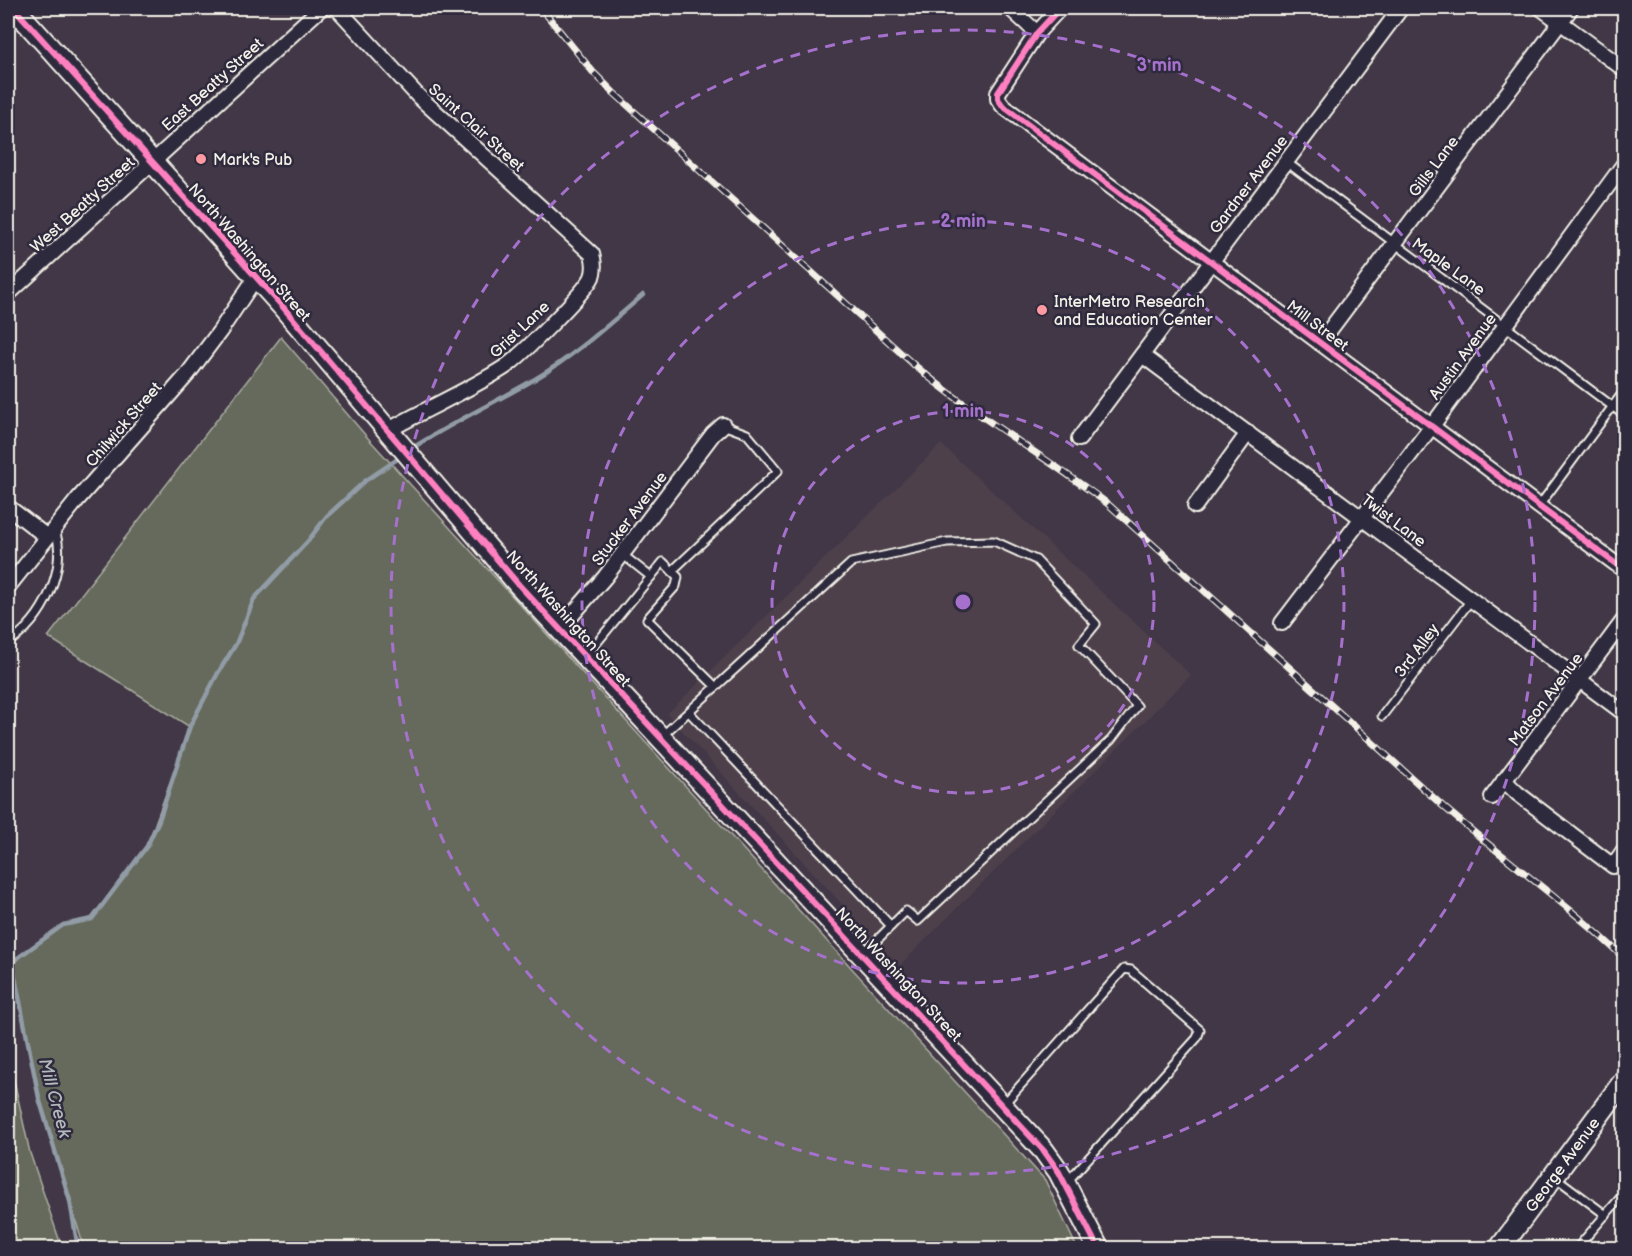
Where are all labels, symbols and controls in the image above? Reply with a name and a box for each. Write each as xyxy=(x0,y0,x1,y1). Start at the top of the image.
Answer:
street label: East Beatty Street xyxy=(158,34,268,136)
text: 3 min xyxy=(1136,55,1182,76)
street label: Saint Clair Street xyxy=(424,80,528,176)
street label: Gardner Avenue xyxy=(1206,132,1293,238)
street label: Gills Lane xyxy=(1405,132,1464,201)
place label: Mark's Pub xyxy=(213,151,292,170)
marker: Mark's Pub xyxy=(194,152,208,166)
street label: West Beatty Street xyxy=(27,153,139,257)
street label: North Washington Street xyxy=(184,180,314,326)
text: 2 min xyxy=(940,211,986,232)
street label: Maple Lane xyxy=(1408,234,1489,300)
place label: InterMetro Research and Education Center xyxy=(1054,293,1213,330)
street label: Grist Lane xyxy=(486,297,554,363)
street label: Mill Street xyxy=(1282,297,1352,356)
marker: InterMetro Research and Education Center xyxy=(1035,303,1049,317)
street label: Austin Avenue xyxy=(1426,310,1501,404)
street label: Chilwick Street xyxy=(82,379,166,471)
text: 1 min xyxy=(942,401,984,422)
street label: Stucker Avenue xyxy=(589,468,672,570)
street label: Twist Lane xyxy=(1357,491,1430,552)
street label: North Washington Street xyxy=(502,547,634,691)
centre of rings xyxy=(953,592,973,612)
street label: 3rd Alley xyxy=(1391,620,1444,681)
street label: Matson Avenue xyxy=(1505,649,1588,750)
street label: North Washington Street xyxy=(831,904,965,1046)
water label: Mill Creek xyxy=(34,1056,76,1141)
street label: George Avenue xyxy=(1522,1114,1605,1216)

